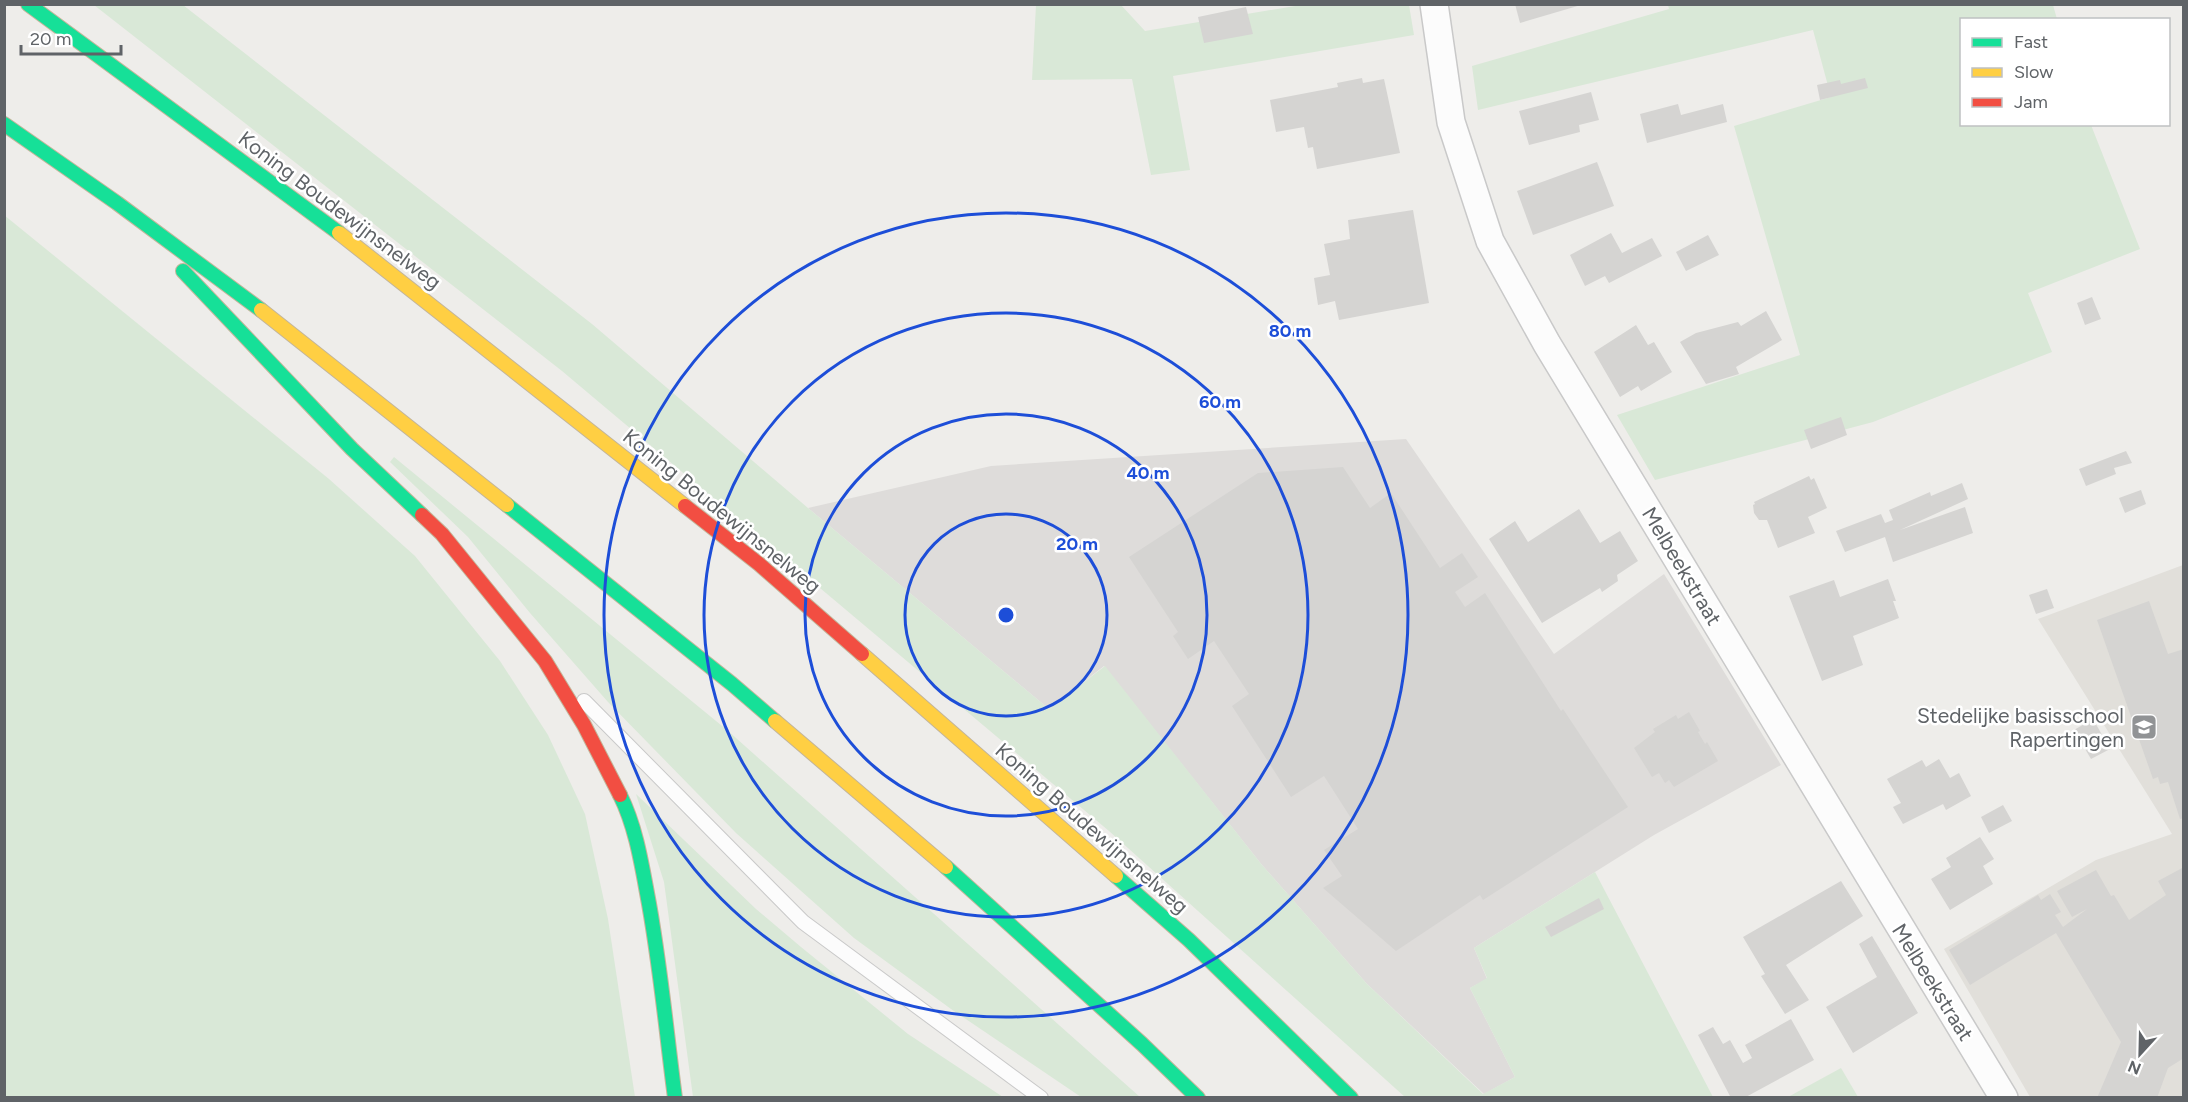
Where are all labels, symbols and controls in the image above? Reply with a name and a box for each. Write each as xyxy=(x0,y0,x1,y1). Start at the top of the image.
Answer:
scale bar xyxy=(21,18,122,56)
legend xyxy=(1960,18,2170,126)
text: 20 m xyxy=(30,28,71,50)
text: Fast xyxy=(2014,31,2048,53)
text: Slow xyxy=(2014,61,2053,83)
text: Jam xyxy=(2014,91,2048,113)
street label: Koning Boudewijnsnelweg xyxy=(234,126,446,294)
text: 80 m xyxy=(1269,320,1311,342)
text: 60 m xyxy=(1199,391,1241,413)
street label: Koning Boudewijnsnelweg xyxy=(618,424,826,598)
text: 40 m xyxy=(1126,462,1170,484)
street label: Melbeekstraat xyxy=(1637,502,1727,630)
text: 20 m xyxy=(1056,533,1098,555)
centre of rings xyxy=(996,605,1016,625)
place label: Stedelijke basisschool Rapertingen xyxy=(1917,703,2124,752)
school or university icon: Stedelijke basisschool Rapertingen xyxy=(2129,712,2159,742)
street label: Koning Boudewijnsnelweg xyxy=(991,737,1193,919)
street label: Melbeekstraat xyxy=(1887,919,1979,1045)
north arrow xyxy=(2110,1024,2170,1084)
text: N xyxy=(2125,1056,2144,1079)

